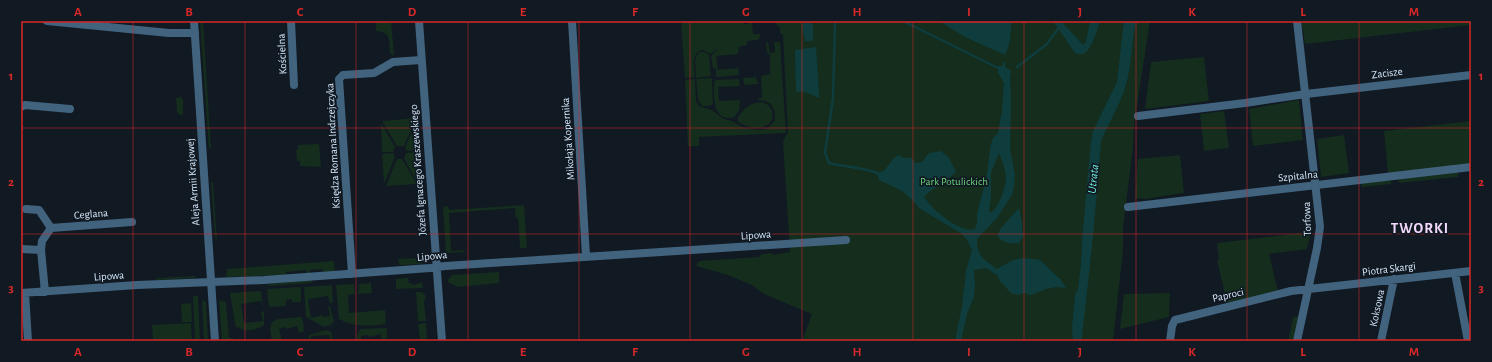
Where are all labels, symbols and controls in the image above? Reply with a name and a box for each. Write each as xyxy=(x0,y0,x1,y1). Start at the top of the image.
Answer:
text: A xyxy=(74,6,82,19)
text: B xyxy=(185,6,193,19)
text: C xyxy=(297,6,304,19)
text: D xyxy=(408,6,417,19)
text: E xyxy=(520,6,527,19)
text: F xyxy=(632,6,639,19)
text: G xyxy=(742,6,750,19)
text: H xyxy=(852,6,862,19)
text: I xyxy=(967,6,971,19)
text: J xyxy=(1078,6,1082,19)
text: K xyxy=(1188,6,1196,19)
text: L xyxy=(1300,6,1306,19)
text: M xyxy=(1409,6,1419,19)
street label: Kościelna xyxy=(275,33,289,75)
street label: Zacisze xyxy=(1371,66,1403,80)
text: 1 xyxy=(9,70,13,83)
text: 1 xyxy=(1479,70,1483,83)
street label: Księdza Romana Indrzejczyka xyxy=(324,83,342,209)
street label: Mikołaja Kopernika xyxy=(560,97,576,181)
street label: Józefa Ignacego Kraszewskiego xyxy=(408,104,428,236)
street label: Aleja Armii Krajowej xyxy=(184,138,202,226)
water label: Utrata xyxy=(1085,164,1101,194)
street label: Szpitalna xyxy=(1278,168,1318,184)
text: 2 xyxy=(8,176,14,189)
park label: Park Potulickich xyxy=(920,176,988,187)
text: 2 xyxy=(1478,176,1484,189)
street label: Torfowa xyxy=(1301,202,1313,236)
street label: Ceglana xyxy=(73,207,109,221)
district label: TWORKI xyxy=(1391,221,1449,236)
street label: Lipowa xyxy=(740,228,772,242)
street label: Lipowa xyxy=(416,249,448,263)
street label: Piotra Skargi xyxy=(1361,260,1417,278)
street label: Lipowa xyxy=(93,269,125,283)
text: 3 xyxy=(8,282,14,295)
text: 3 xyxy=(1478,282,1484,295)
street label: Paproci xyxy=(1211,286,1245,304)
street label: Koksowa xyxy=(1368,288,1386,328)
text: A xyxy=(74,346,82,359)
text: B xyxy=(185,346,193,359)
text: C xyxy=(297,346,304,359)
text: D xyxy=(408,346,417,359)
text: E xyxy=(520,346,527,359)
text: F xyxy=(632,346,639,359)
text: G xyxy=(742,346,750,359)
text: H xyxy=(852,346,862,359)
text: I xyxy=(967,346,971,359)
text: J xyxy=(1078,346,1082,359)
text: K xyxy=(1188,346,1196,359)
text: L xyxy=(1300,346,1306,359)
text: M xyxy=(1409,346,1419,359)

